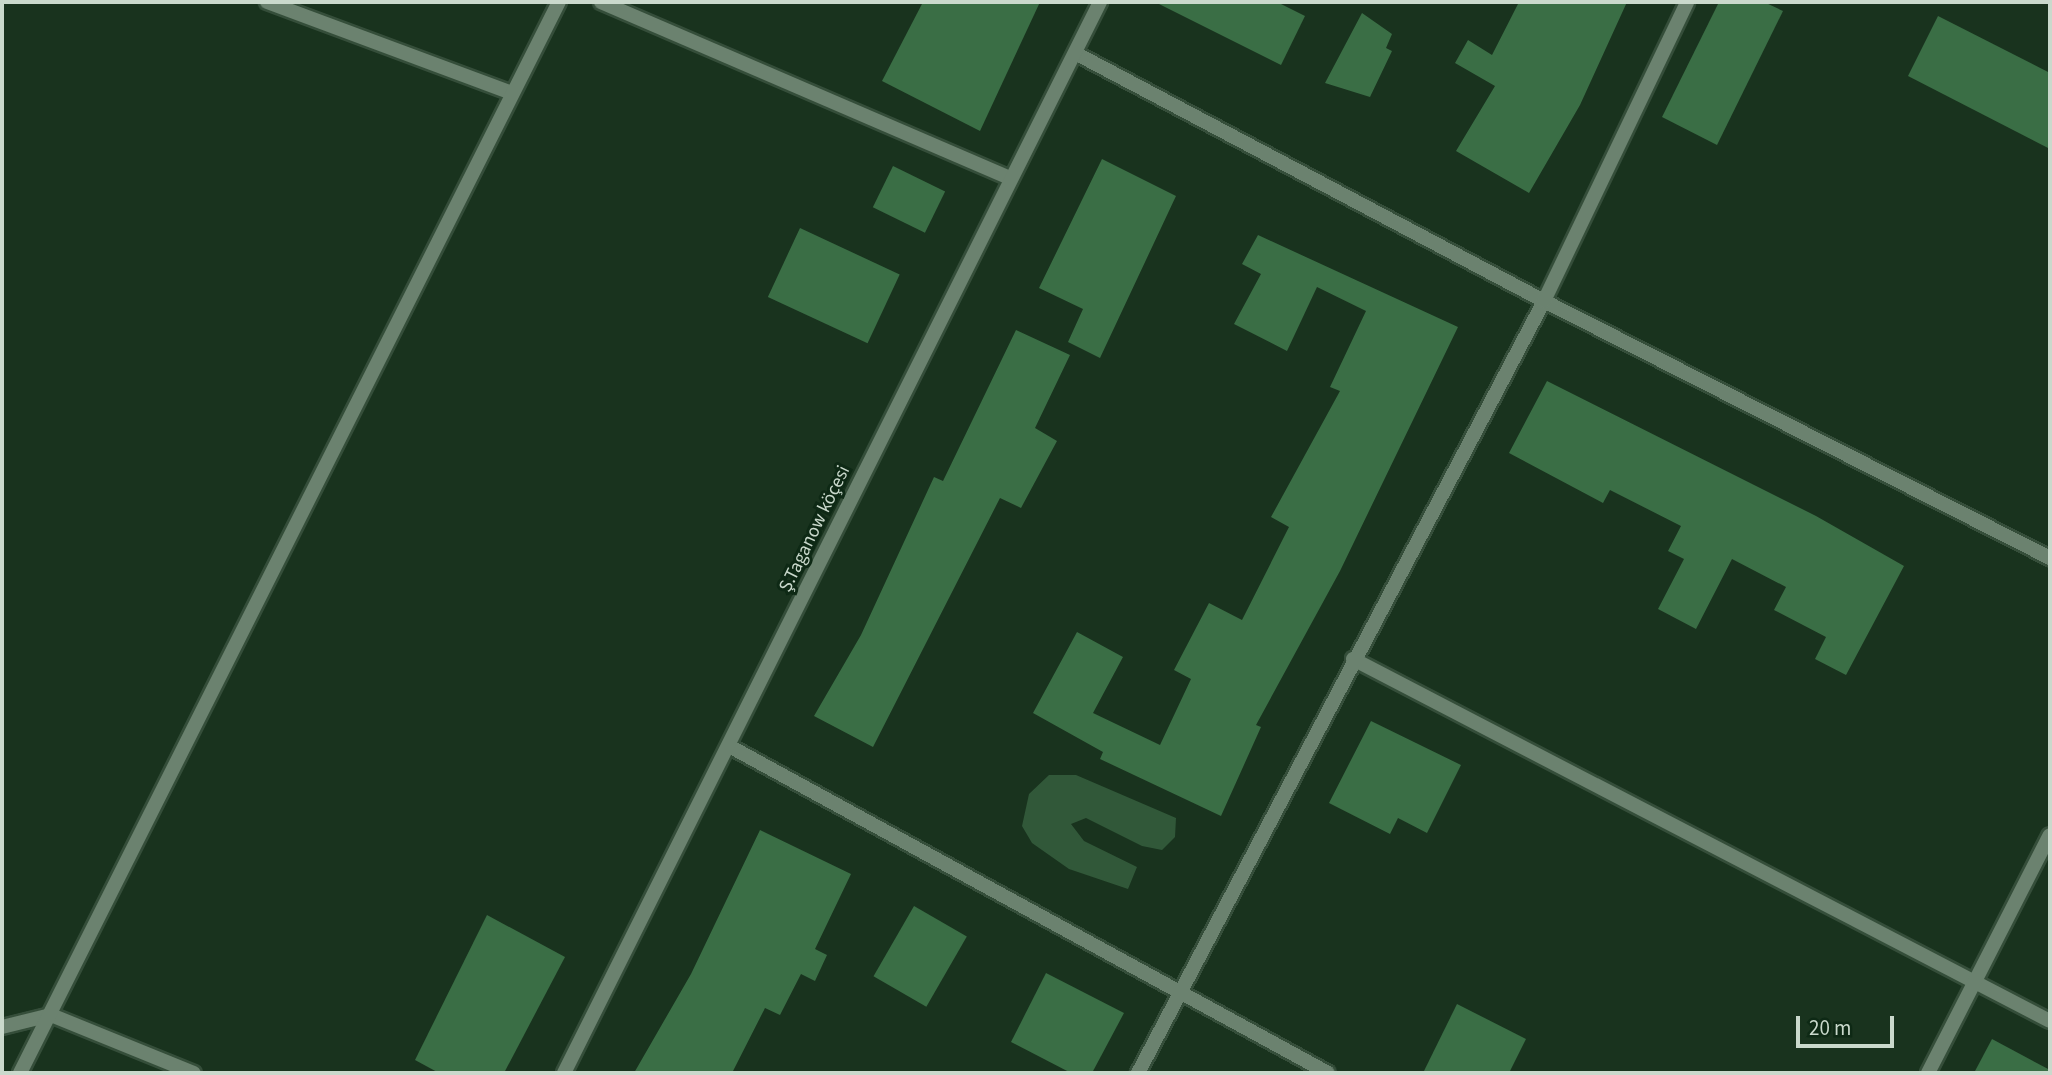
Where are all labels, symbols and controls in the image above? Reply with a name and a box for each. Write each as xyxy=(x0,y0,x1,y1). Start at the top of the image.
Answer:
street label: Ş.Taganow köçesi xyxy=(775,462,855,596)
scale bar xyxy=(1800,1002,1898,1046)
text: 20 m xyxy=(1809,1013,1851,1043)

